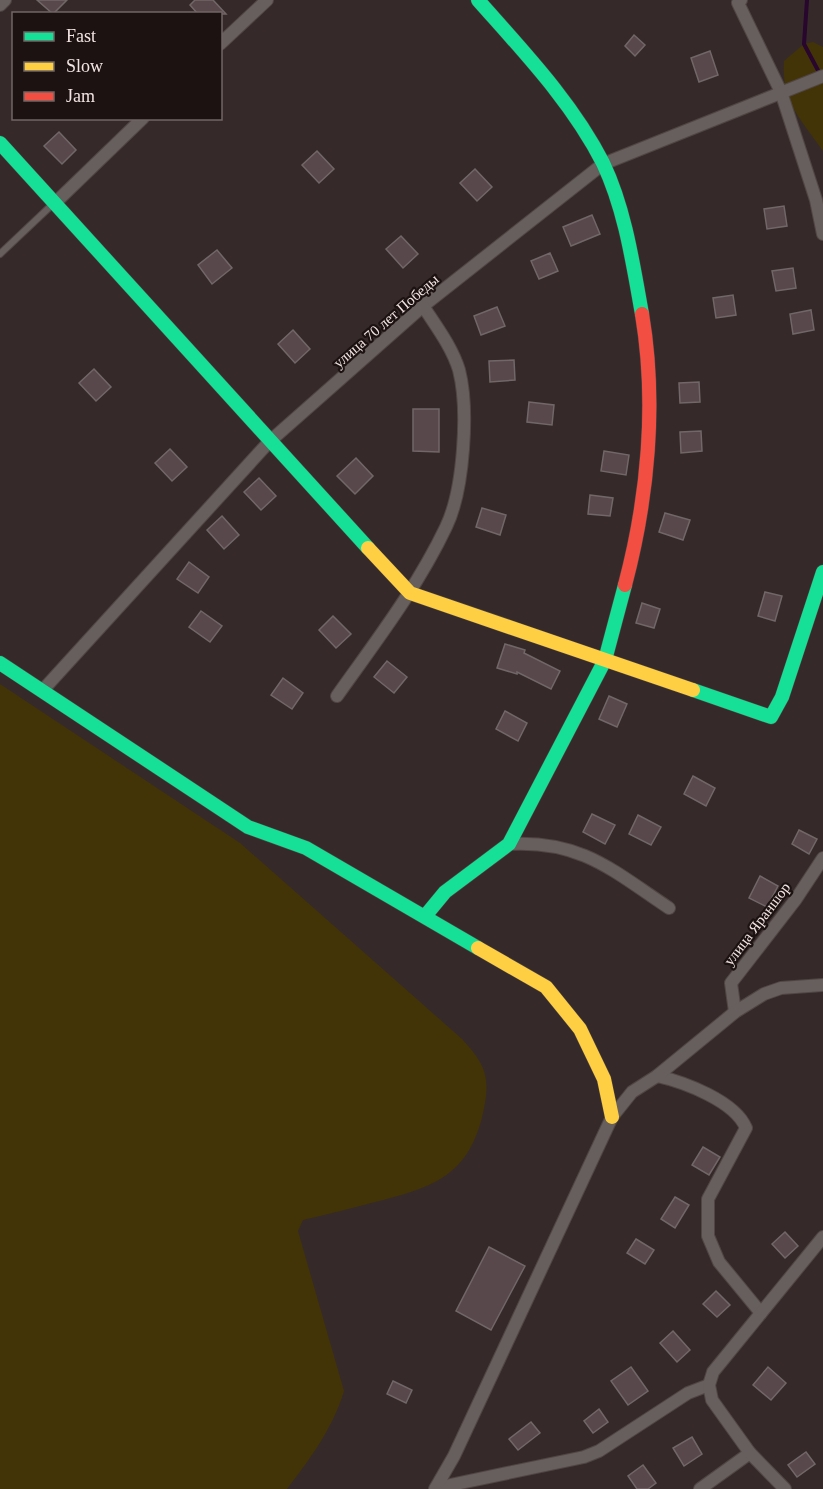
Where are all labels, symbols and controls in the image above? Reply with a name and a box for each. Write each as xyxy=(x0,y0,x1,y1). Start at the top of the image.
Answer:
legend xyxy=(12,12,222,120)
text: Fast xyxy=(66,26,96,46)
text: Slow xyxy=(66,56,103,76)
text: Jam xyxy=(66,86,95,106)
street label: улица 70 лет Победы xyxy=(330,271,442,371)
street label: улица Яраншор xyxy=(721,879,793,969)

